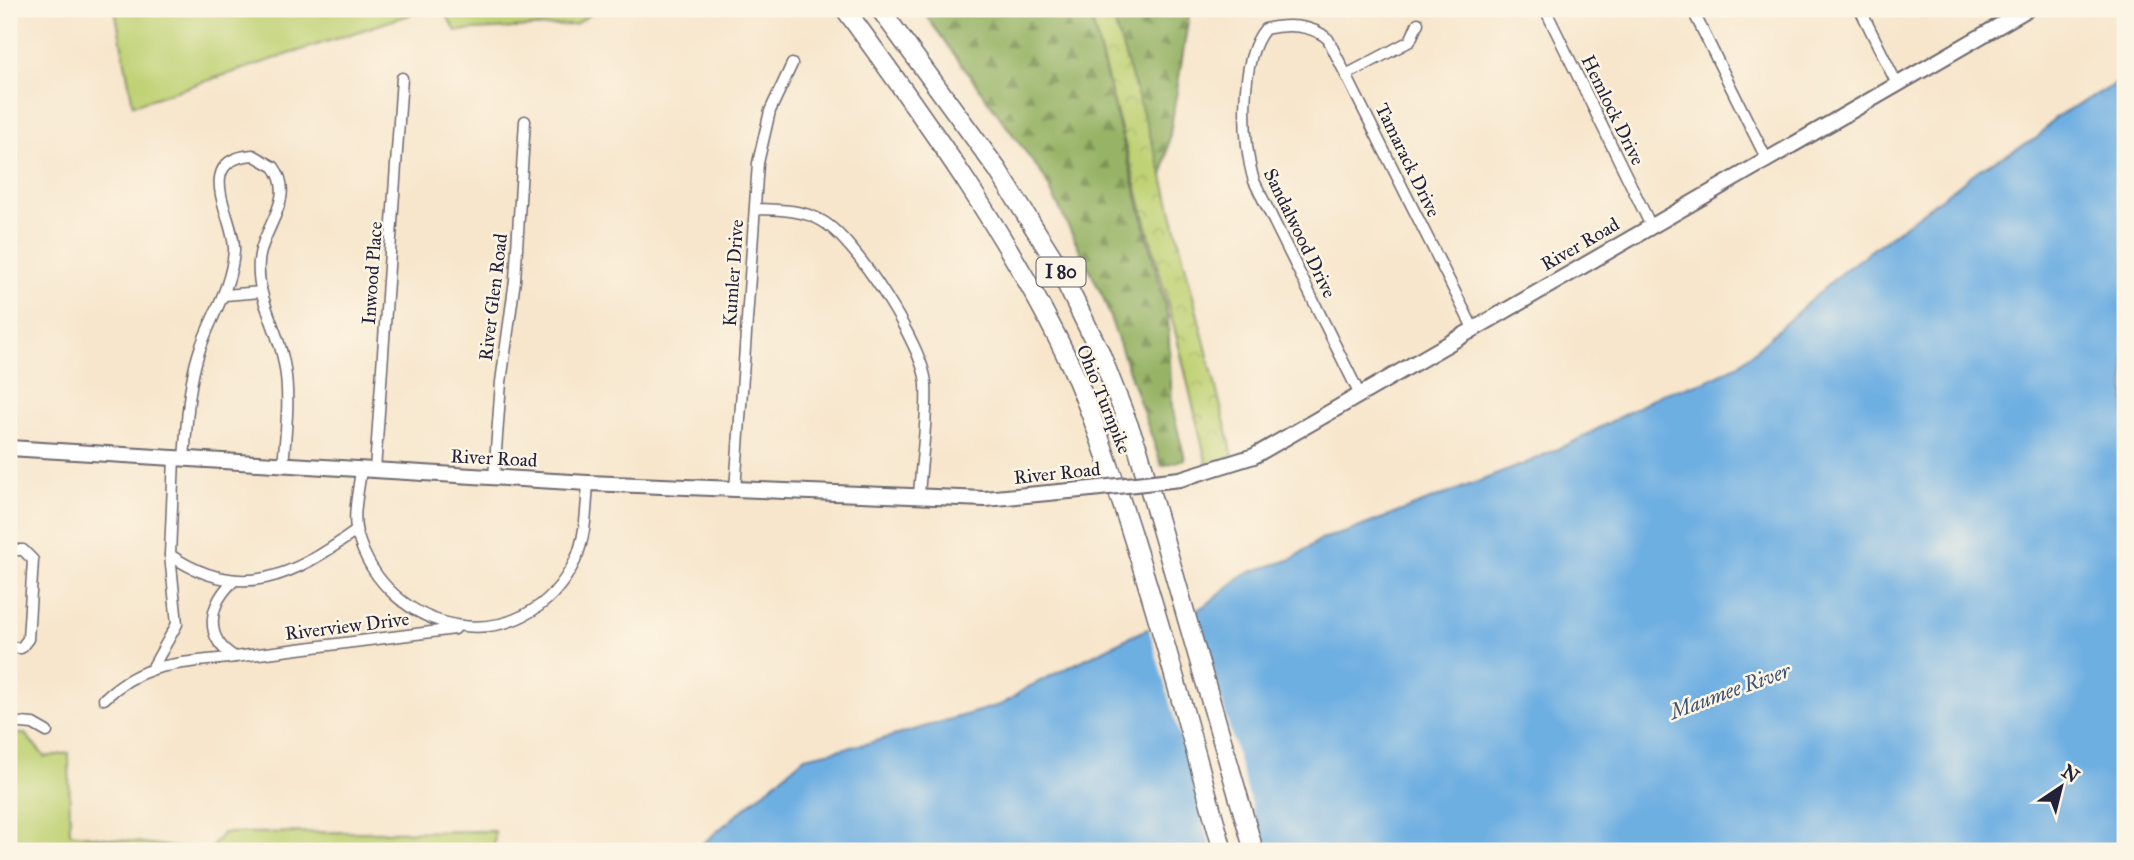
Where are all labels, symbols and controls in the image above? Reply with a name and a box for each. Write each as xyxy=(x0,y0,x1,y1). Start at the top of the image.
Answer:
street label: Hemlock Drive xyxy=(1576,51,1650,169)
street label: Tamarack Drive xyxy=(1371,99,1446,221)
street label: Sandalwood Drive xyxy=(1259,165,1341,302)
street label: River Road xyxy=(1537,212,1624,276)
street label: Kumler Drive xyxy=(718,219,748,327)
street label: Inwood Place xyxy=(357,220,387,325)
street label: River Glen Road xyxy=(474,232,512,362)
road number: I 80 xyxy=(1036,258,1086,286)
street label: Ohio Turnpike xyxy=(1072,341,1136,457)
street label: River Road xyxy=(450,444,538,472)
street label: River Road xyxy=(1013,457,1102,489)
street label: Riverview Drive xyxy=(283,607,411,645)
water label: Maumee River xyxy=(1664,657,1795,725)
north arrow xyxy=(2025,752,2096,822)
text: N xyxy=(2057,759,2084,788)

